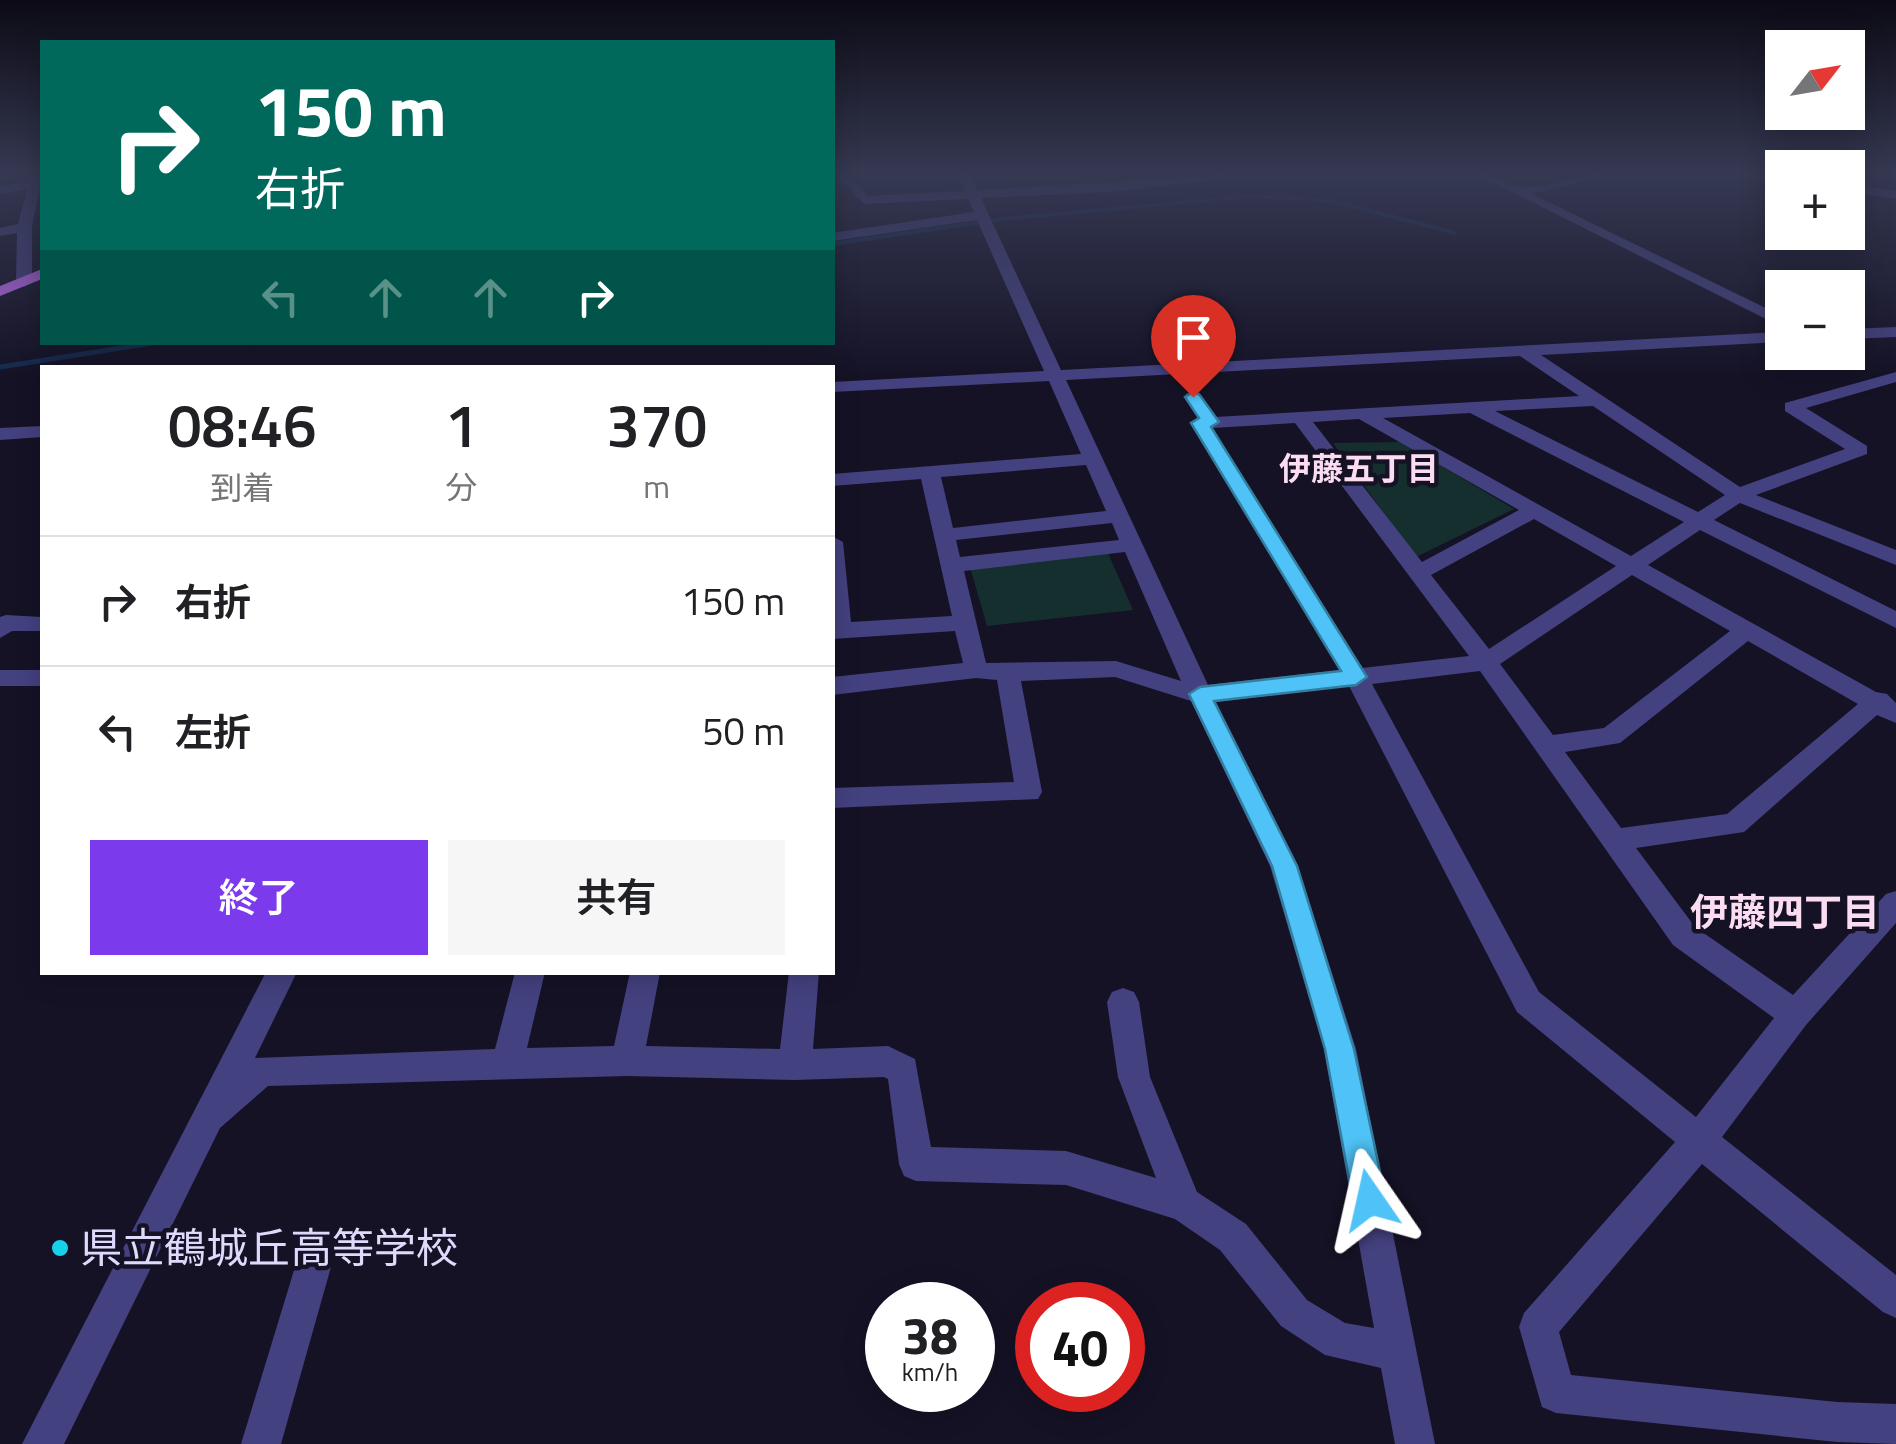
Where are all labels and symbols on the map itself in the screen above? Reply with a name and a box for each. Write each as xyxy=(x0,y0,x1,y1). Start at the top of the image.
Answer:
north arrow xyxy=(1765,30,1865,130)
pin xyxy=(1151,295,1236,398)
district label: 伊藤五丁目 xyxy=(1279,444,1439,492)
district label: 伊藤四丁目 xyxy=(1690,883,1880,941)
position arrow xyxy=(1318,1148,1422,1252)
place label: 県立鶴城丘高等学校 xyxy=(80,1215,458,1279)
marker: 県立鶴城丘高等学校 xyxy=(49,1237,71,1259)
speed limit sign: 40 xyxy=(1015,1282,1145,1412)

